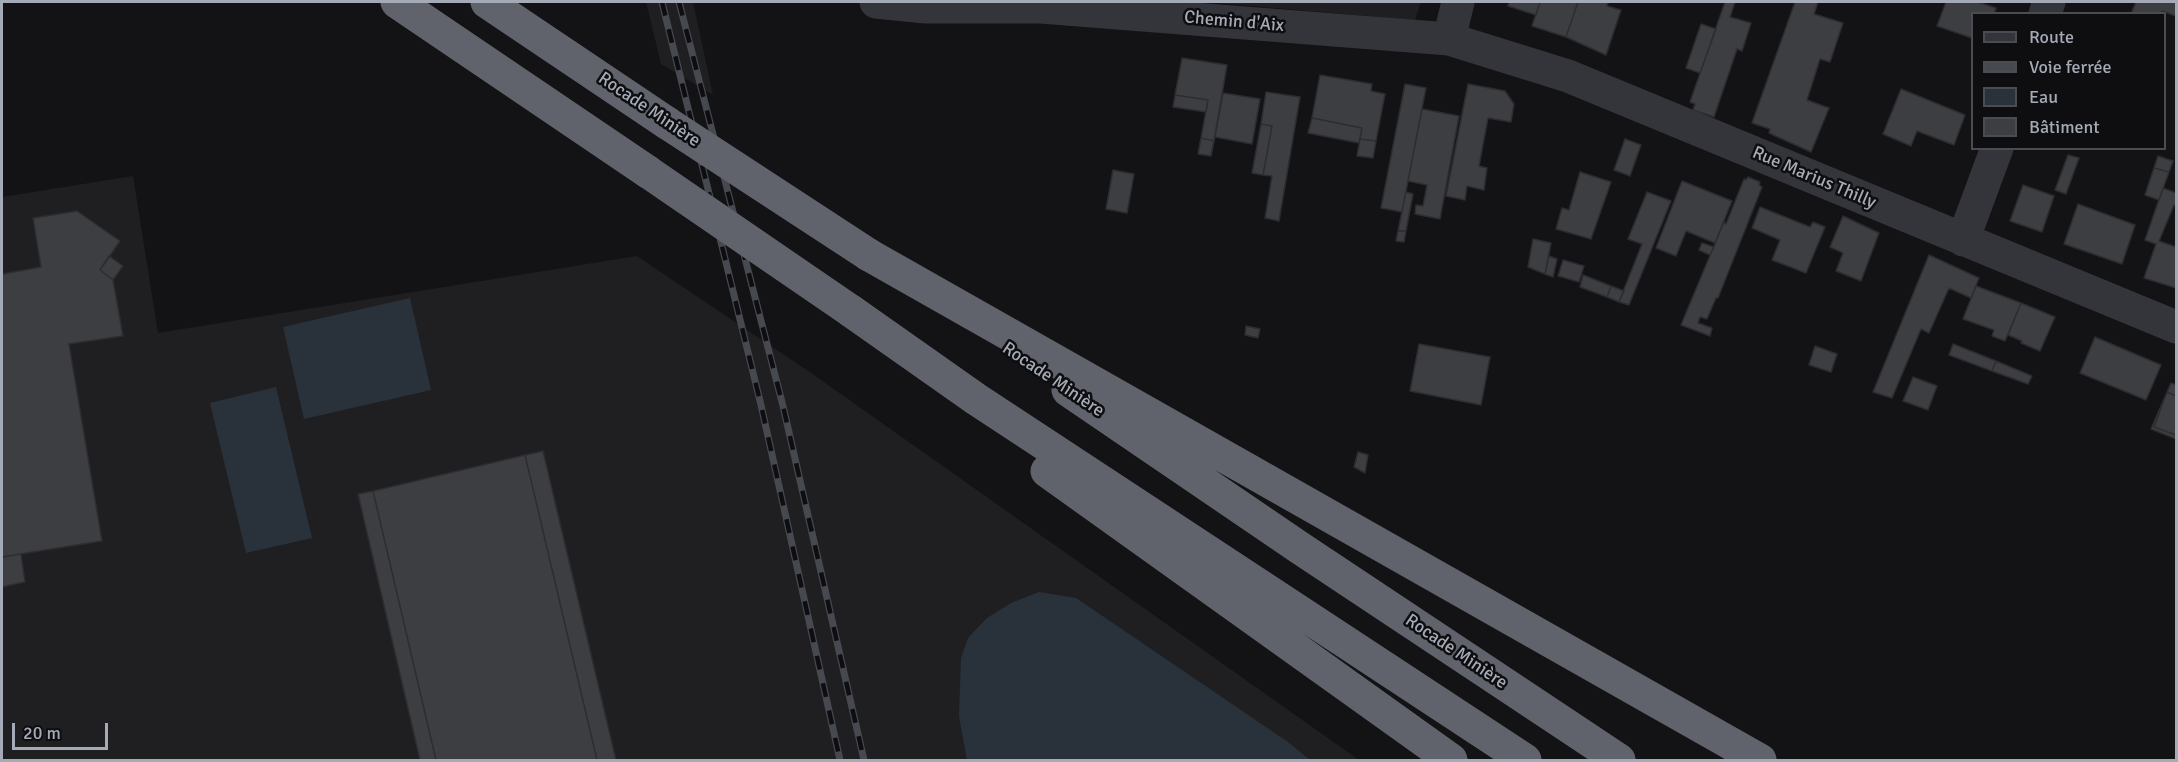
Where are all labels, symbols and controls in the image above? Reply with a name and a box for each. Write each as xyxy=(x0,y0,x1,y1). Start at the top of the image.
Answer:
street label: Chemin d'Aix xyxy=(1183,7,1285,37)
legend xyxy=(1971,12,2166,150)
text: Route xyxy=(2029,26,2074,48)
text: Voie ferrée xyxy=(2029,56,2111,78)
street label: Rocade Minière xyxy=(594,68,704,152)
text: Eau xyxy=(2029,86,2058,108)
text: Bâtiment xyxy=(2029,116,2100,138)
street label: Rue Marius Thilly xyxy=(1749,142,1879,214)
street label: Rocade Minière xyxy=(998,338,1108,422)
street label: Rocade Minière xyxy=(1401,610,1511,694)
scale bar xyxy=(15,711,111,749)
text: 20 m xyxy=(23,722,61,744)

